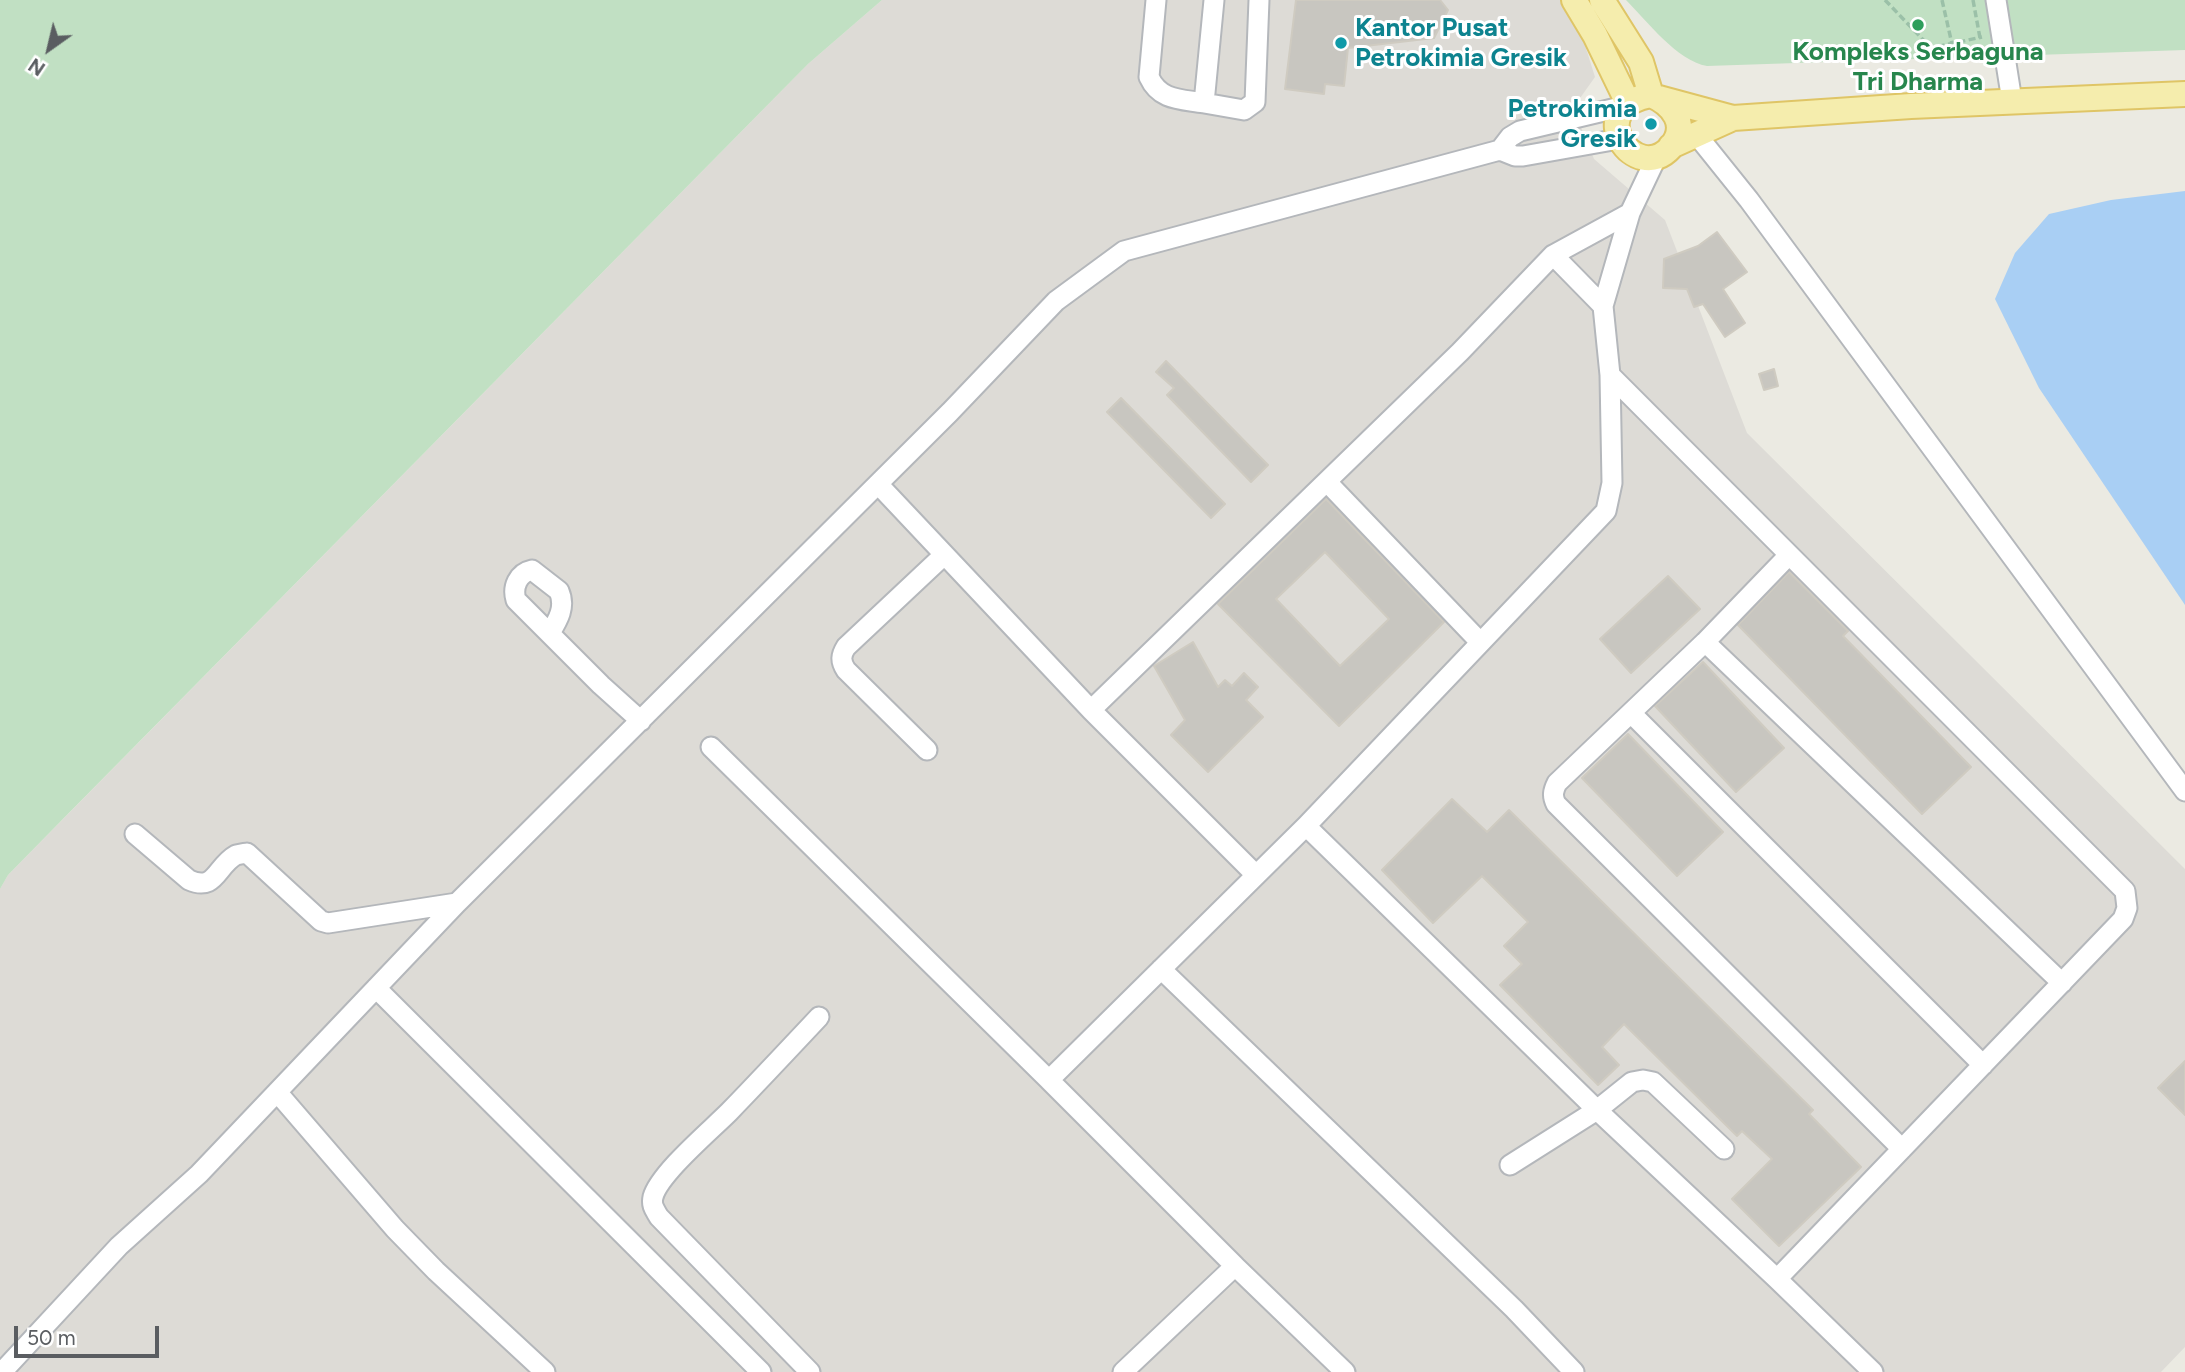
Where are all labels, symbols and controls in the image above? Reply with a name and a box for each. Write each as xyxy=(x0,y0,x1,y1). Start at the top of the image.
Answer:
place label: Kantor Pusat Petrokimia Gresik xyxy=(1355,12,1567,74)
north arrow xyxy=(14,14,84,84)
marker: Kompleks Serbaguna Tri Dharma xyxy=(1910,17,1926,33)
marker: Kantor Pusat Petrokimia Gresik xyxy=(1333,35,1349,51)
place label: Kompleks Serbaguna Tri Dharma xyxy=(1792,36,2044,98)
text: N xyxy=(24,53,49,80)
place label: Petrokimia Gresik xyxy=(1508,93,1637,154)
marker: Petrokimia Gresik xyxy=(1643,116,1659,132)
scale bar xyxy=(18,1312,163,1356)
text: 50 m xyxy=(27,1325,76,1350)

